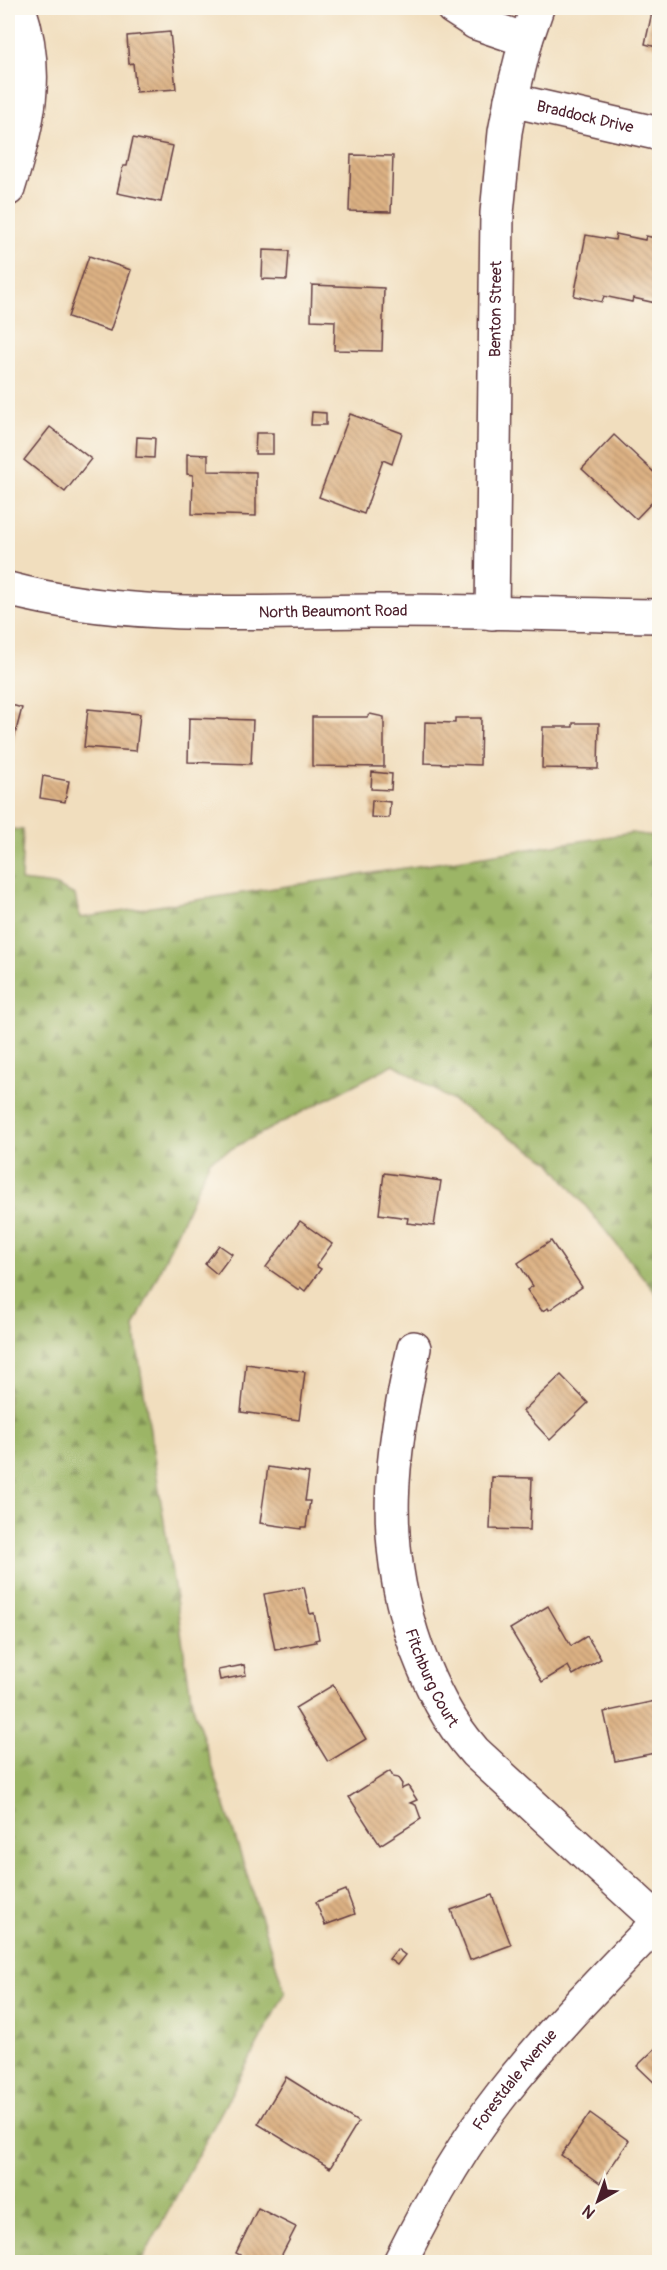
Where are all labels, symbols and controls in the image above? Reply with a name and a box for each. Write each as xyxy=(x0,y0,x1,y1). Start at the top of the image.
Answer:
street label: Braddock Drive xyxy=(535,96,636,138)
street label: Benton Street xyxy=(485,260,506,357)
street label: North Beaumont Road xyxy=(259,601,408,623)
street label: Fitchburg Court xyxy=(401,1626,463,1732)
street label: Forestdale Avenue xyxy=(468,2025,562,2134)
north arrow xyxy=(568,2171,628,2231)
text: N xyxy=(578,2200,600,2223)

